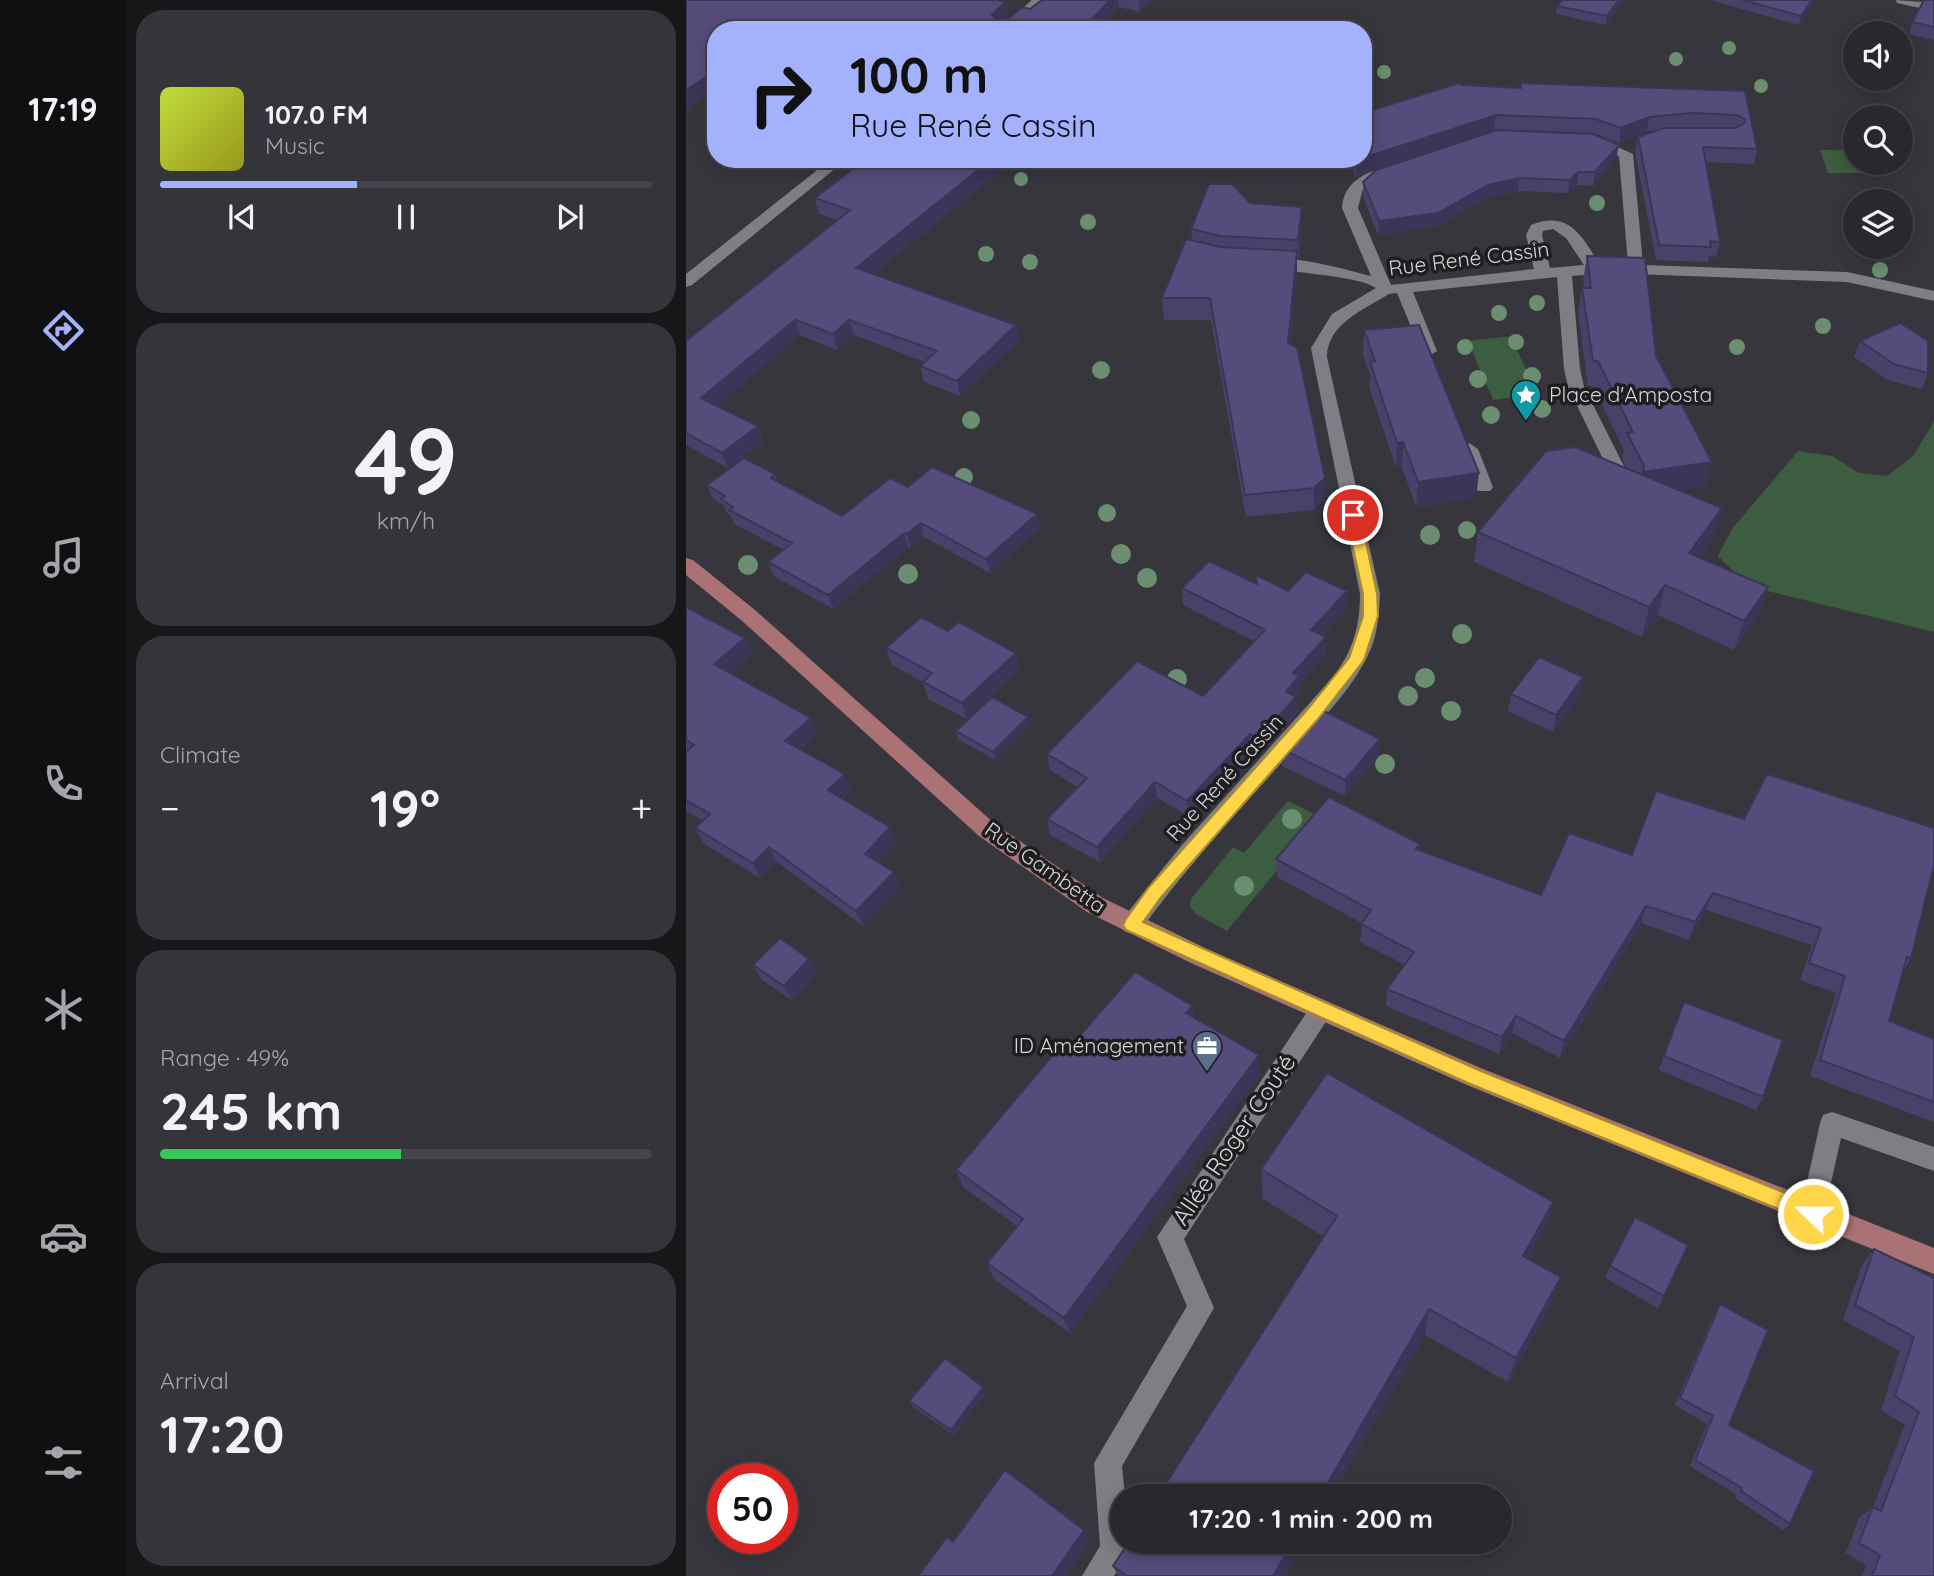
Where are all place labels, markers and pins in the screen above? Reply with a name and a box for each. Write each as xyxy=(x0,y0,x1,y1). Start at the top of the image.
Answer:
place icon: Place d'Amposta xyxy=(1509,378,1543,422)
place label: Place d'Amposta xyxy=(1549,381,1712,407)
pin xyxy=(1323,485,1383,545)
office icon: ID Aménagement xyxy=(1190,1029,1224,1073)
place label: ID Aménagement xyxy=(1014,1032,1184,1058)

